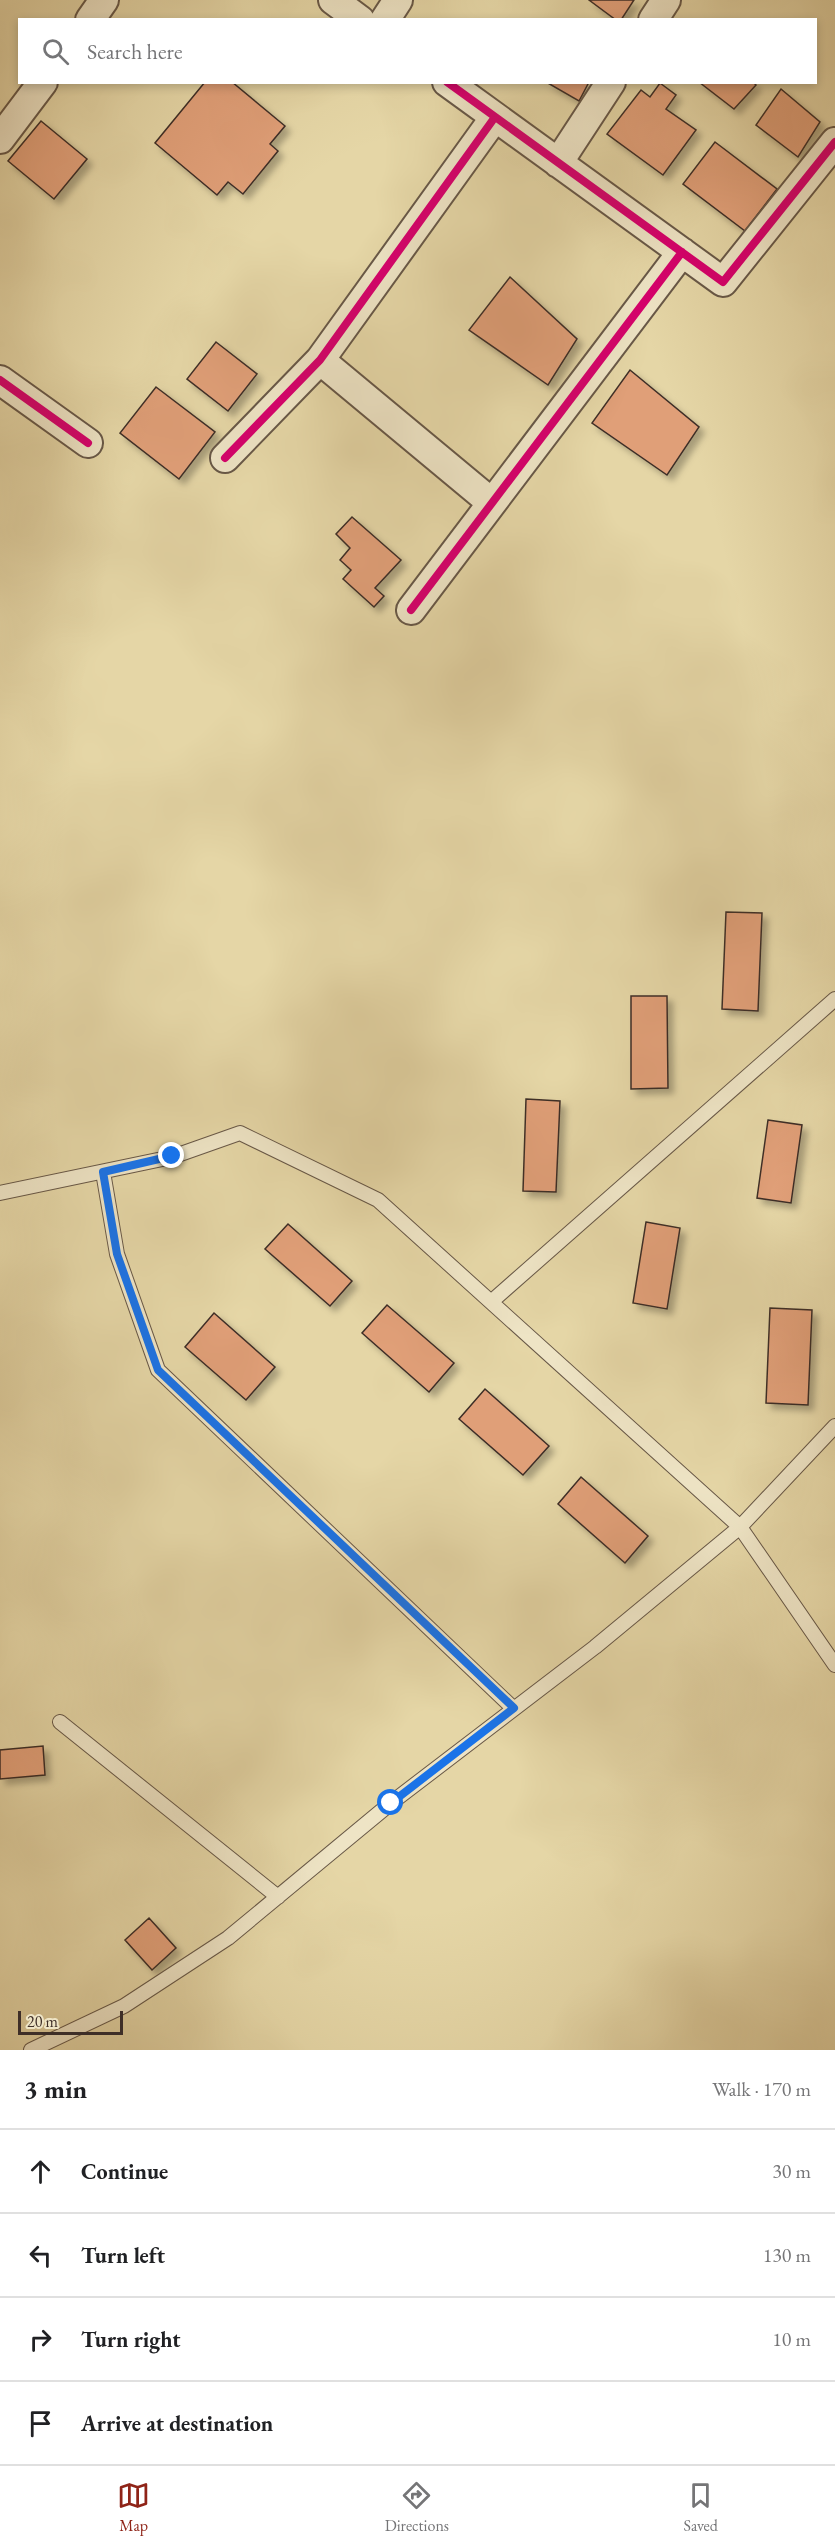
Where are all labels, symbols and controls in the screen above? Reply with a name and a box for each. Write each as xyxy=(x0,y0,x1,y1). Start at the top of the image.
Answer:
search box xyxy=(18,18,817,84)
icon: search xyxy=(39,35,72,68)
text: Search here xyxy=(87,37,182,66)
route end xyxy=(158,1142,184,1168)
route start xyxy=(377,1789,403,1815)
scale bar xyxy=(18,2008,123,2036)
text: 20 m xyxy=(27,2011,58,2032)
text: 3 min xyxy=(24,2072,87,2106)
text: Walk · 170 m xyxy=(712,2076,811,2102)
icon: ahead xyxy=(24,2155,57,2188)
text: Continue xyxy=(81,2157,168,2186)
text: 30 m xyxy=(772,2158,811,2184)
icon: left xyxy=(24,2239,57,2272)
text: Turn left xyxy=(81,2241,165,2270)
text: 130 m xyxy=(763,2242,811,2268)
icon: right xyxy=(24,2323,57,2356)
text: Turn right xyxy=(81,2325,180,2354)
text: 10 m xyxy=(772,2326,811,2352)
icon: arrive xyxy=(24,2407,57,2440)
text: Arrive at destination xyxy=(81,2409,273,2438)
tab: Map xyxy=(117,2479,150,2536)
tab: Directions xyxy=(385,2479,449,2536)
tab: Saved xyxy=(683,2479,718,2536)

